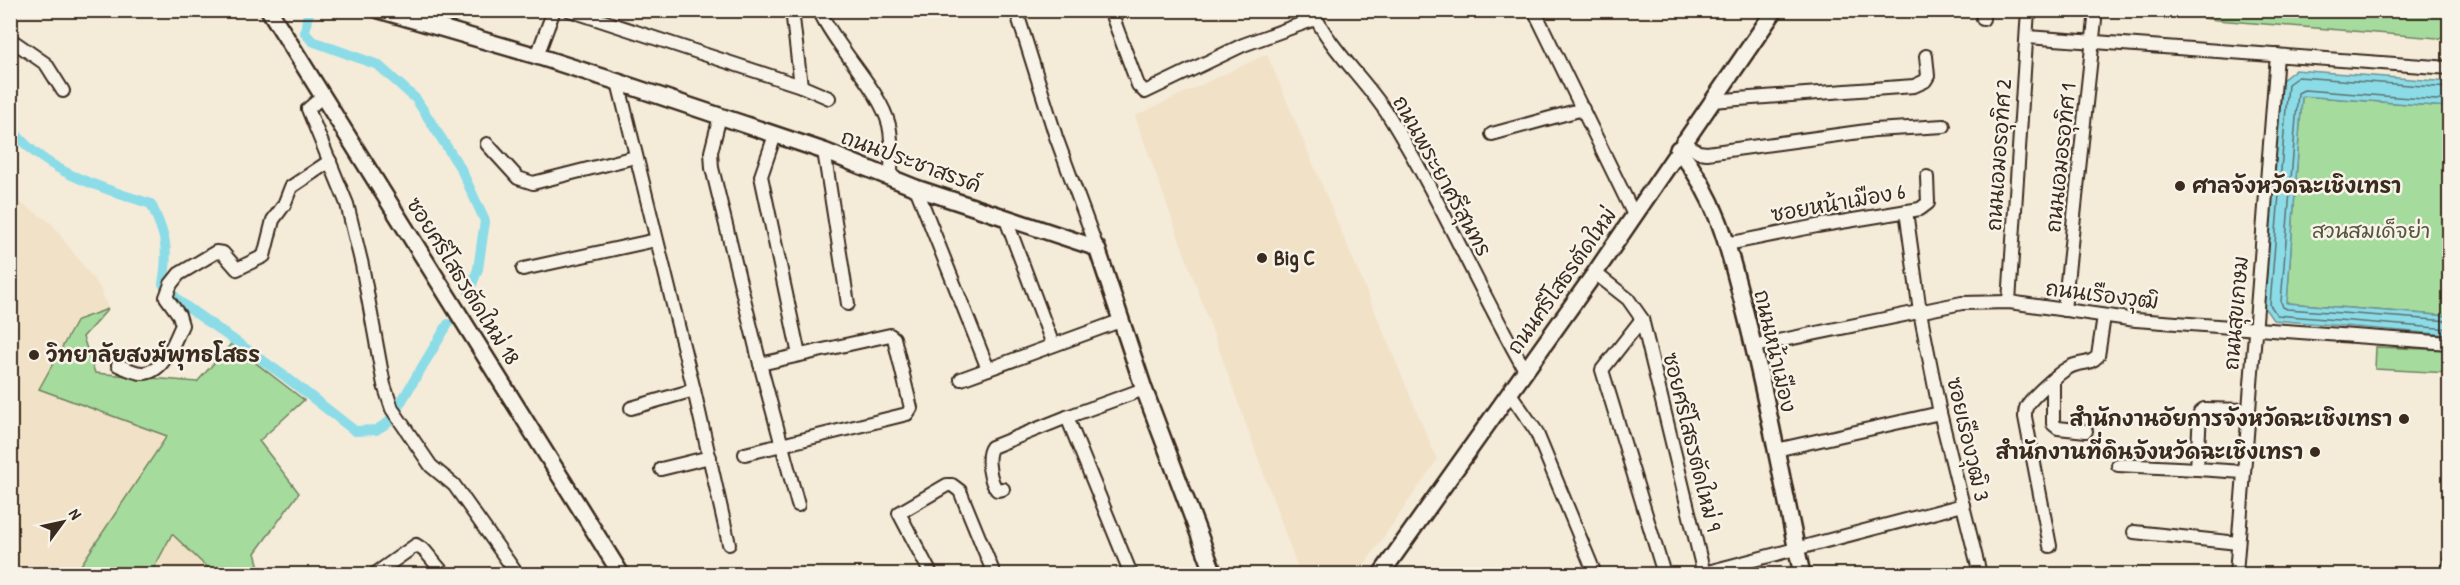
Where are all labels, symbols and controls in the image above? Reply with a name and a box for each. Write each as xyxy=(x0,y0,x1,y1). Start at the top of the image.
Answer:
street label: ถนนเอมอรอุทิศ 2 xyxy=(1979,78,2020,232)
street label: ถนนเอมอรอุทิศ 1 xyxy=(2038,82,2085,234)
street label: ถนนพระยาศรีสุนทร xyxy=(1384,90,1499,262)
street label: ถนนประชาสรรค์ xyxy=(837,122,985,199)
place label: ศาลจังหวัดฉะเชิงเทรา xyxy=(2192,171,2401,200)
street label: ซอยหน้าเมือง 6 xyxy=(1768,176,1907,229)
marker: ศาลจังหวัดฉะเชิงเทรา xyxy=(2173,179,2187,193)
street label: ซอยศรีโสธรตัดใหม่ 18 xyxy=(400,192,527,370)
street label: ถนนศรีโสธรตัดใหม่ xyxy=(1500,202,1623,360)
park label: สวนสมเด็จย่า xyxy=(2312,216,2430,245)
place label: Big C xyxy=(1274,243,1315,273)
marker: Big C xyxy=(1255,251,1269,265)
street label: ถนนสุขเกษม xyxy=(2216,255,2257,372)
street label: ถนนเรืองวุฒิ xyxy=(2044,273,2160,318)
street label: ถนนหน้าเมือง xyxy=(1747,287,1804,415)
place label: วิทยาลัยสงฆ์พุทธโสธร xyxy=(46,340,260,371)
marker: วิทยาลัยสงฆ์พุทธโสธร xyxy=(27,348,41,362)
street label: ซอยศรีโสธรตัดใหม่ 9 xyxy=(1656,349,1729,535)
street label: ซอยเรืองวุฒิ 3 xyxy=(1938,374,1997,504)
place label: สำนักงานอัยการจังหวัดฉะเชิงเทรา xyxy=(2069,404,2392,433)
marker: สำนักงานอัยการจังหวัดฉะเชิงเทรา xyxy=(2397,412,2411,426)
place label: สำนักงานที่ดินจังหวัดฉะเชิงเทรา xyxy=(1996,431,2303,466)
marker: สำนักงานที่ดินจังหวัดฉะเชิงเทรา xyxy=(2308,445,2322,459)
north arrow xyxy=(33,492,93,552)
text: N xyxy=(64,504,87,524)

